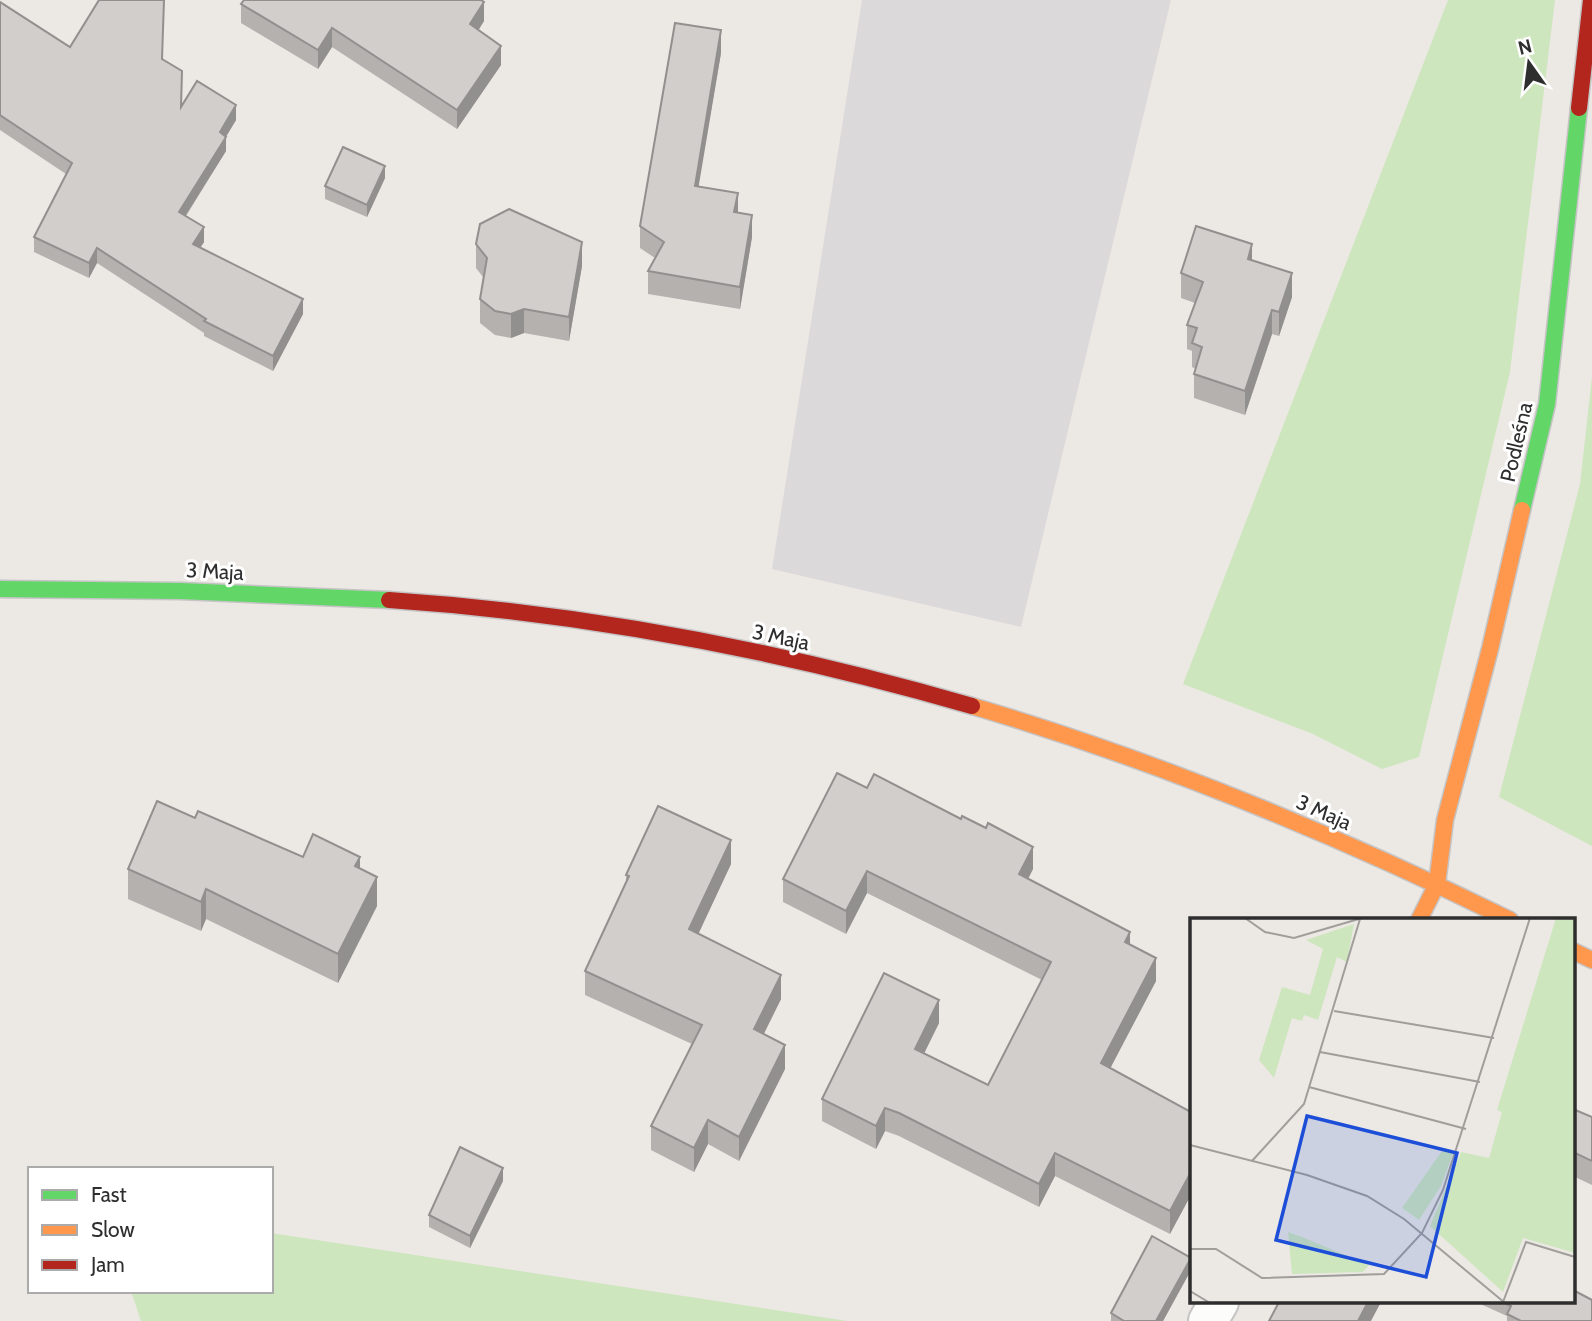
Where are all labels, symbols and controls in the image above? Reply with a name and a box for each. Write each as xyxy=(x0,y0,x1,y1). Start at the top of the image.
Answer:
north arrow xyxy=(1494,28,1564,98)
text: N xyxy=(1516,34,1534,60)
street label: Podleśna xyxy=(1495,400,1537,484)
street label: 3 Maja xyxy=(186,557,244,586)
street label: 3 Maja xyxy=(750,619,812,656)
street label: 3 Maja xyxy=(1292,789,1355,836)
inset map xyxy=(1190,918,1574,1304)
legend xyxy=(28,1167,273,1293)
text: Fast xyxy=(91,1182,127,1207)
text: Slow xyxy=(91,1217,135,1242)
text: Jam xyxy=(90,1252,125,1277)

